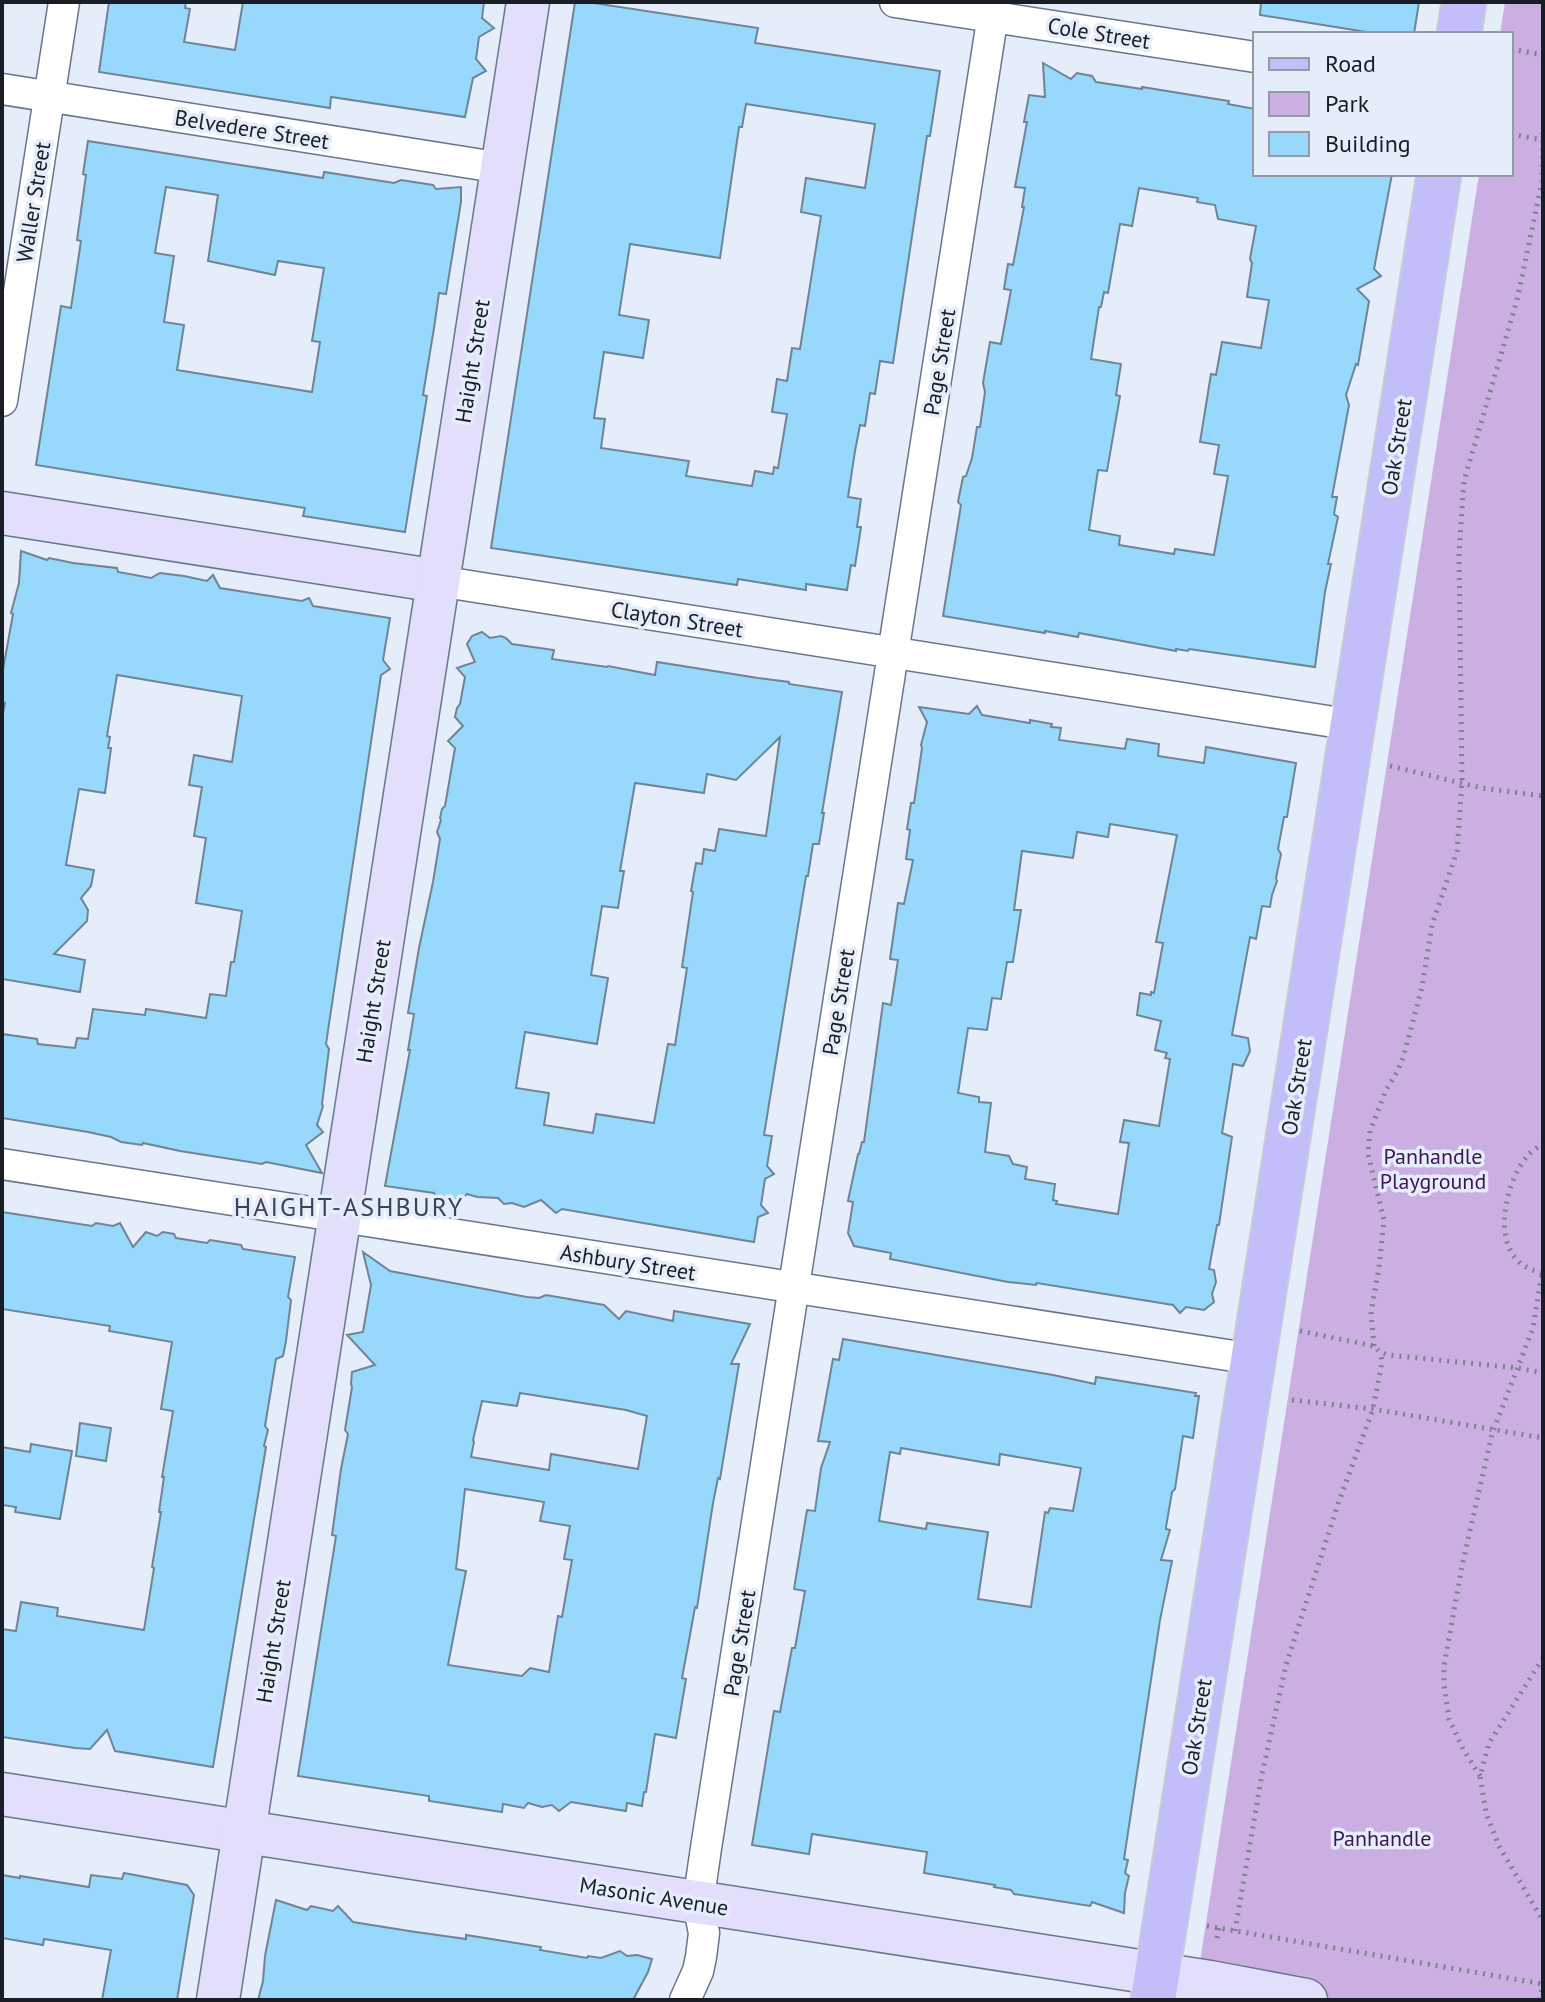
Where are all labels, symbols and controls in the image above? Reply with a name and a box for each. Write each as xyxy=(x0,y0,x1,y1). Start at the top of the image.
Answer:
street label: Cole Street xyxy=(1046,11,1153,55)
legend xyxy=(1253,32,1513,176)
text: Road xyxy=(1325,48,1376,79)
text: Park xyxy=(1325,88,1370,119)
street label: Belvedere Street xyxy=(173,103,332,155)
text: Building xyxy=(1325,128,1411,159)
street label: Waller Street xyxy=(10,139,56,264)
street label: Haight Street xyxy=(448,297,496,425)
street label: Page Street xyxy=(917,306,961,417)
street label: Oak Street xyxy=(1375,396,1418,498)
street label: Clayton Street xyxy=(609,595,746,643)
street label: Haight Street xyxy=(349,937,397,1065)
street label: Page Street xyxy=(816,946,860,1057)
street label: Oak Street xyxy=(1275,1036,1318,1138)
park label: Panhandle Playground xyxy=(1380,1142,1486,1195)
district label: HAIGHT-ASHBURY xyxy=(234,1190,464,1223)
street label: Ashbury Street xyxy=(558,1237,698,1287)
street label: Haight Street xyxy=(249,1577,297,1705)
street label: Page Street xyxy=(717,1587,761,1698)
street label: Oak Street xyxy=(1175,1676,1218,1778)
park label: Panhandle xyxy=(1333,1824,1431,1852)
street label: Masonic Avenue xyxy=(577,1870,731,1922)

